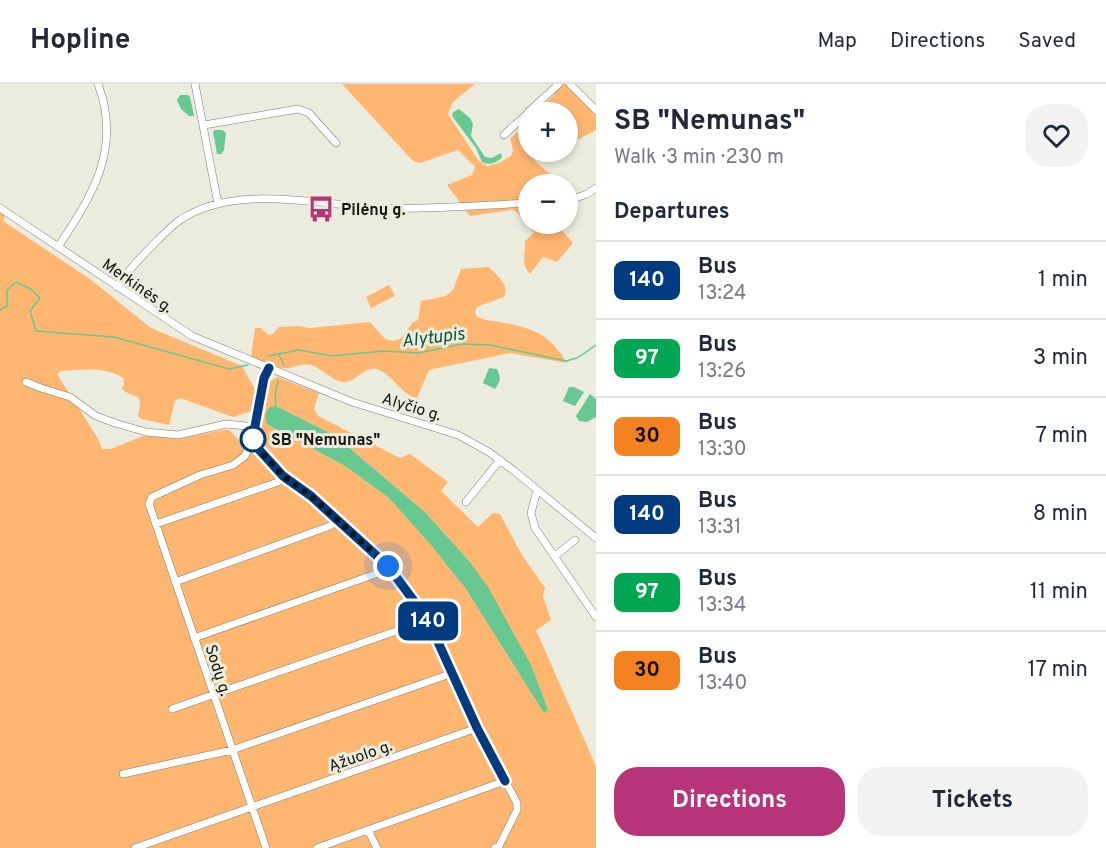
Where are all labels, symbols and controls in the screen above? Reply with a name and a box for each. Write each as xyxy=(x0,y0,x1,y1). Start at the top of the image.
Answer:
text: Hopline xyxy=(30,23,130,59)
text: Map xyxy=(817,28,857,55)
text: Directions xyxy=(890,28,985,55)
text: Saved xyxy=(1018,28,1076,55)
map controls xyxy=(518,102,578,234)
button: + xyxy=(518,102,578,162)
text: SB "Nemunas" xyxy=(614,104,805,140)
button: heart xyxy=(1025,104,1088,167)
text: Walk · 3 min · 230 m xyxy=(614,145,784,171)
button: − xyxy=(518,174,578,234)
bus stop icon: Pilėnų g. xyxy=(306,194,336,224)
text: Departures xyxy=(614,199,730,226)
place label: Pilėnų g. xyxy=(341,201,406,221)
text: Bus xyxy=(698,254,737,281)
street label: Merkinės g. xyxy=(98,255,176,318)
text: 140 xyxy=(629,267,665,294)
text: 1 min xyxy=(1038,267,1088,294)
text: 13:24 xyxy=(698,281,746,307)
water label: Alytupis xyxy=(400,323,467,354)
text: Bus xyxy=(698,332,737,359)
text: 97 xyxy=(635,345,659,372)
text: 3 min xyxy=(1033,345,1088,372)
text: 13:26 xyxy=(698,359,746,385)
street label: Alyčio g. xyxy=(379,389,444,426)
text: Bus xyxy=(698,410,737,437)
text: 30 xyxy=(634,423,660,450)
text: 7 min xyxy=(1036,423,1088,450)
marker: SB "Nemunas" xyxy=(240,426,266,452)
place label: SB "Nemunas" xyxy=(271,431,380,451)
text: 13:30 xyxy=(698,437,747,463)
text: Bus xyxy=(698,488,737,515)
text: 140 xyxy=(629,501,665,528)
text: 8 min xyxy=(1033,501,1088,528)
text: 13:31 xyxy=(698,515,741,541)
your location xyxy=(373,551,403,581)
text: Bus xyxy=(698,566,737,593)
text: 97 xyxy=(635,579,659,606)
text: 11 min xyxy=(1030,579,1088,606)
text: 13:34 xyxy=(698,593,746,619)
line badge: 140 xyxy=(394,602,462,640)
text: 140 xyxy=(410,608,446,635)
street label: Sodų g. xyxy=(199,642,235,699)
text: Bus xyxy=(698,644,737,671)
text: 30 xyxy=(634,657,660,684)
text: 17 min xyxy=(1028,657,1088,684)
text: 13:40 xyxy=(698,671,747,697)
street label: Ąžuolo g. xyxy=(326,737,395,777)
button: Directions xyxy=(614,767,845,836)
button: Tickets xyxy=(857,767,1088,836)

